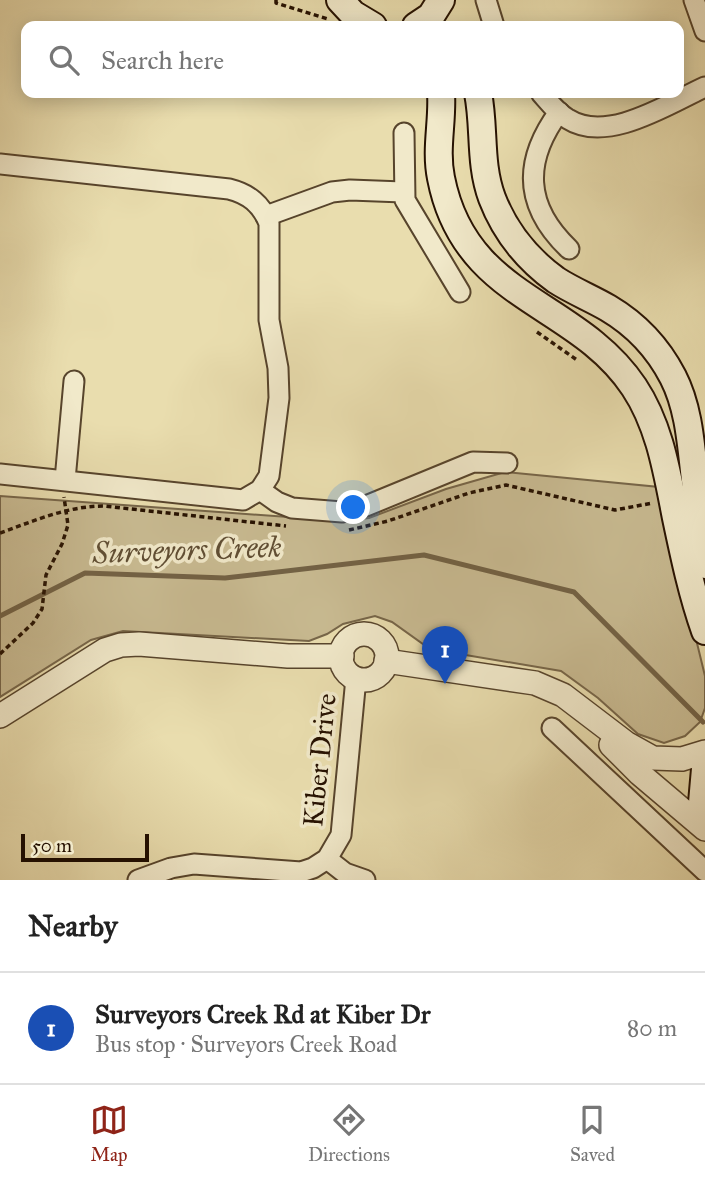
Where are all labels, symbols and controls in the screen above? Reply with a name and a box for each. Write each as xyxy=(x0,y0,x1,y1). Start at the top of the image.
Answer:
search box xyxy=(21,21,684,98)
icon: search xyxy=(45,41,83,79)
text: Search here xyxy=(101,44,224,76)
your location xyxy=(336,490,370,524)
water label: Surveyors Creek xyxy=(91,529,282,571)
pin: 1 xyxy=(422,626,468,684)
street label: Kiber Drive xyxy=(295,692,344,829)
scale bar xyxy=(21,831,149,863)
text: 50 m xyxy=(32,834,72,857)
text: Nearby xyxy=(28,908,118,944)
text: Surveyors Creek Rd at Kiber Dr xyxy=(95,998,430,1030)
text: 1 xyxy=(46,1014,56,1042)
text: 80 m xyxy=(627,1014,677,1042)
text: Bus stop · Surveyors Creek Road xyxy=(95,1030,397,1058)
tab: Map xyxy=(90,1101,128,1166)
tab: Directions xyxy=(308,1101,390,1166)
tab: Saved xyxy=(570,1101,615,1166)

